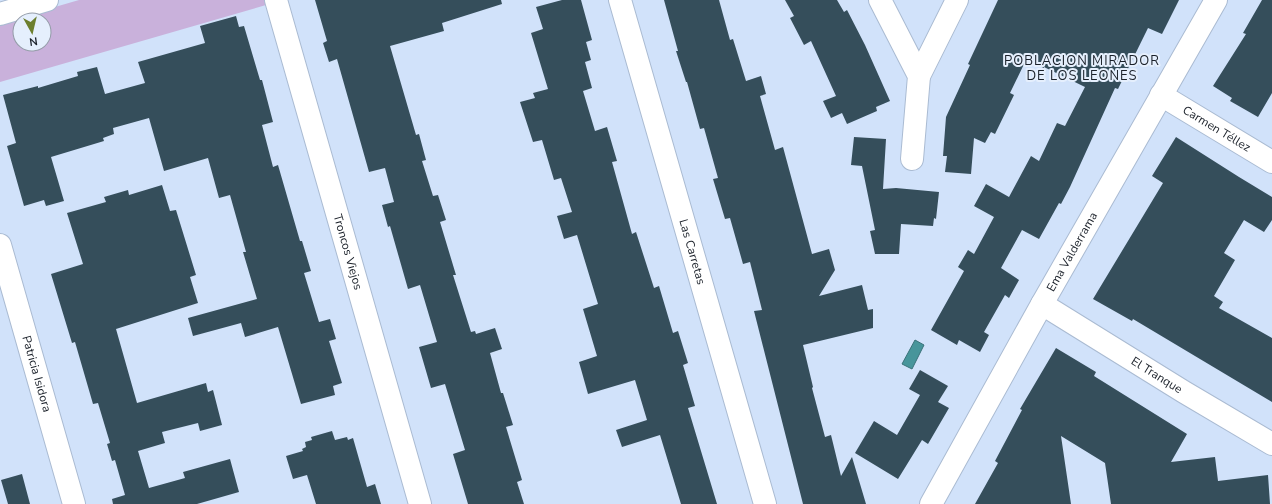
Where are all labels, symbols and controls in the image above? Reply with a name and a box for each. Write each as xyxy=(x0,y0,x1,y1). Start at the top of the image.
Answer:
north arrow xyxy=(12,12,52,52)
text: N xyxy=(28,33,38,49)
district label: POBLACION MIRADOR DE LOS LEONES xyxy=(1004,52,1160,85)
street label: Carmen Téllez xyxy=(1180,102,1254,156)
street label: Ema Valderrama xyxy=(1043,209,1101,294)
street label: Troncos Viejos xyxy=(330,212,366,292)
street label: Las Carretas xyxy=(675,217,709,287)
street label: Patricia Isidora xyxy=(18,334,55,414)
street label: El Tranque xyxy=(1128,353,1185,397)

